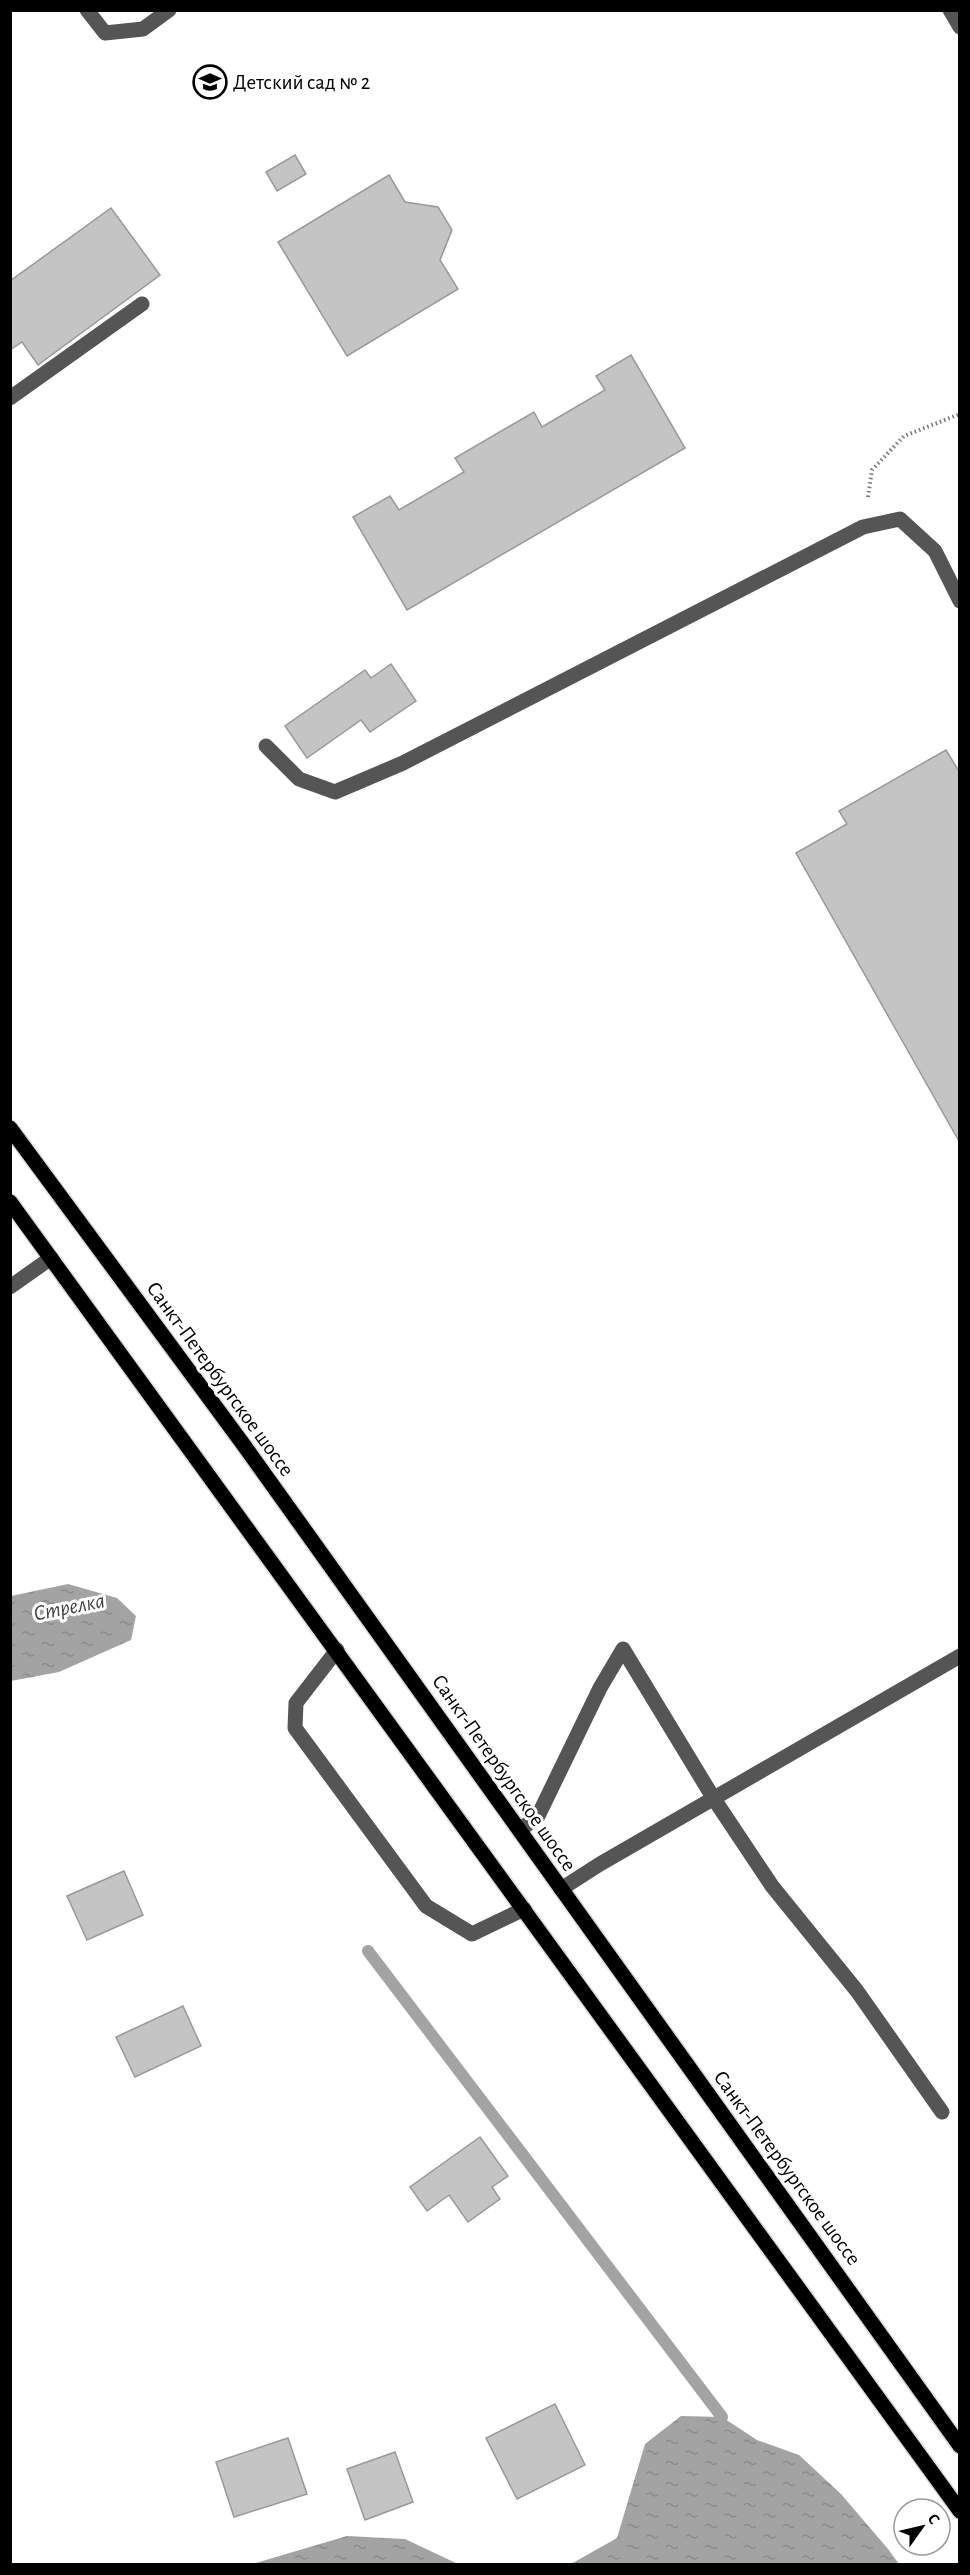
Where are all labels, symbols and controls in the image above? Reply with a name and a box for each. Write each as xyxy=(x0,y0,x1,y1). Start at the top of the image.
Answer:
school or university icon: Детский сад № 2 xyxy=(192,64,228,100)
place label: Детский сад № 2 xyxy=(233,72,370,93)
street label: Санкт-Петербургское шоссе xyxy=(142,1278,298,1480)
water label: Стрелка xyxy=(32,1589,107,1626)
street label: Санкт-Петербургское шоссе xyxy=(428,1671,580,1875)
street label: Санкт-Петербургское шоссе xyxy=(709,2067,865,2269)
north arrow xyxy=(892,2497,952,2557)
text: С xyxy=(924,2511,943,2527)

